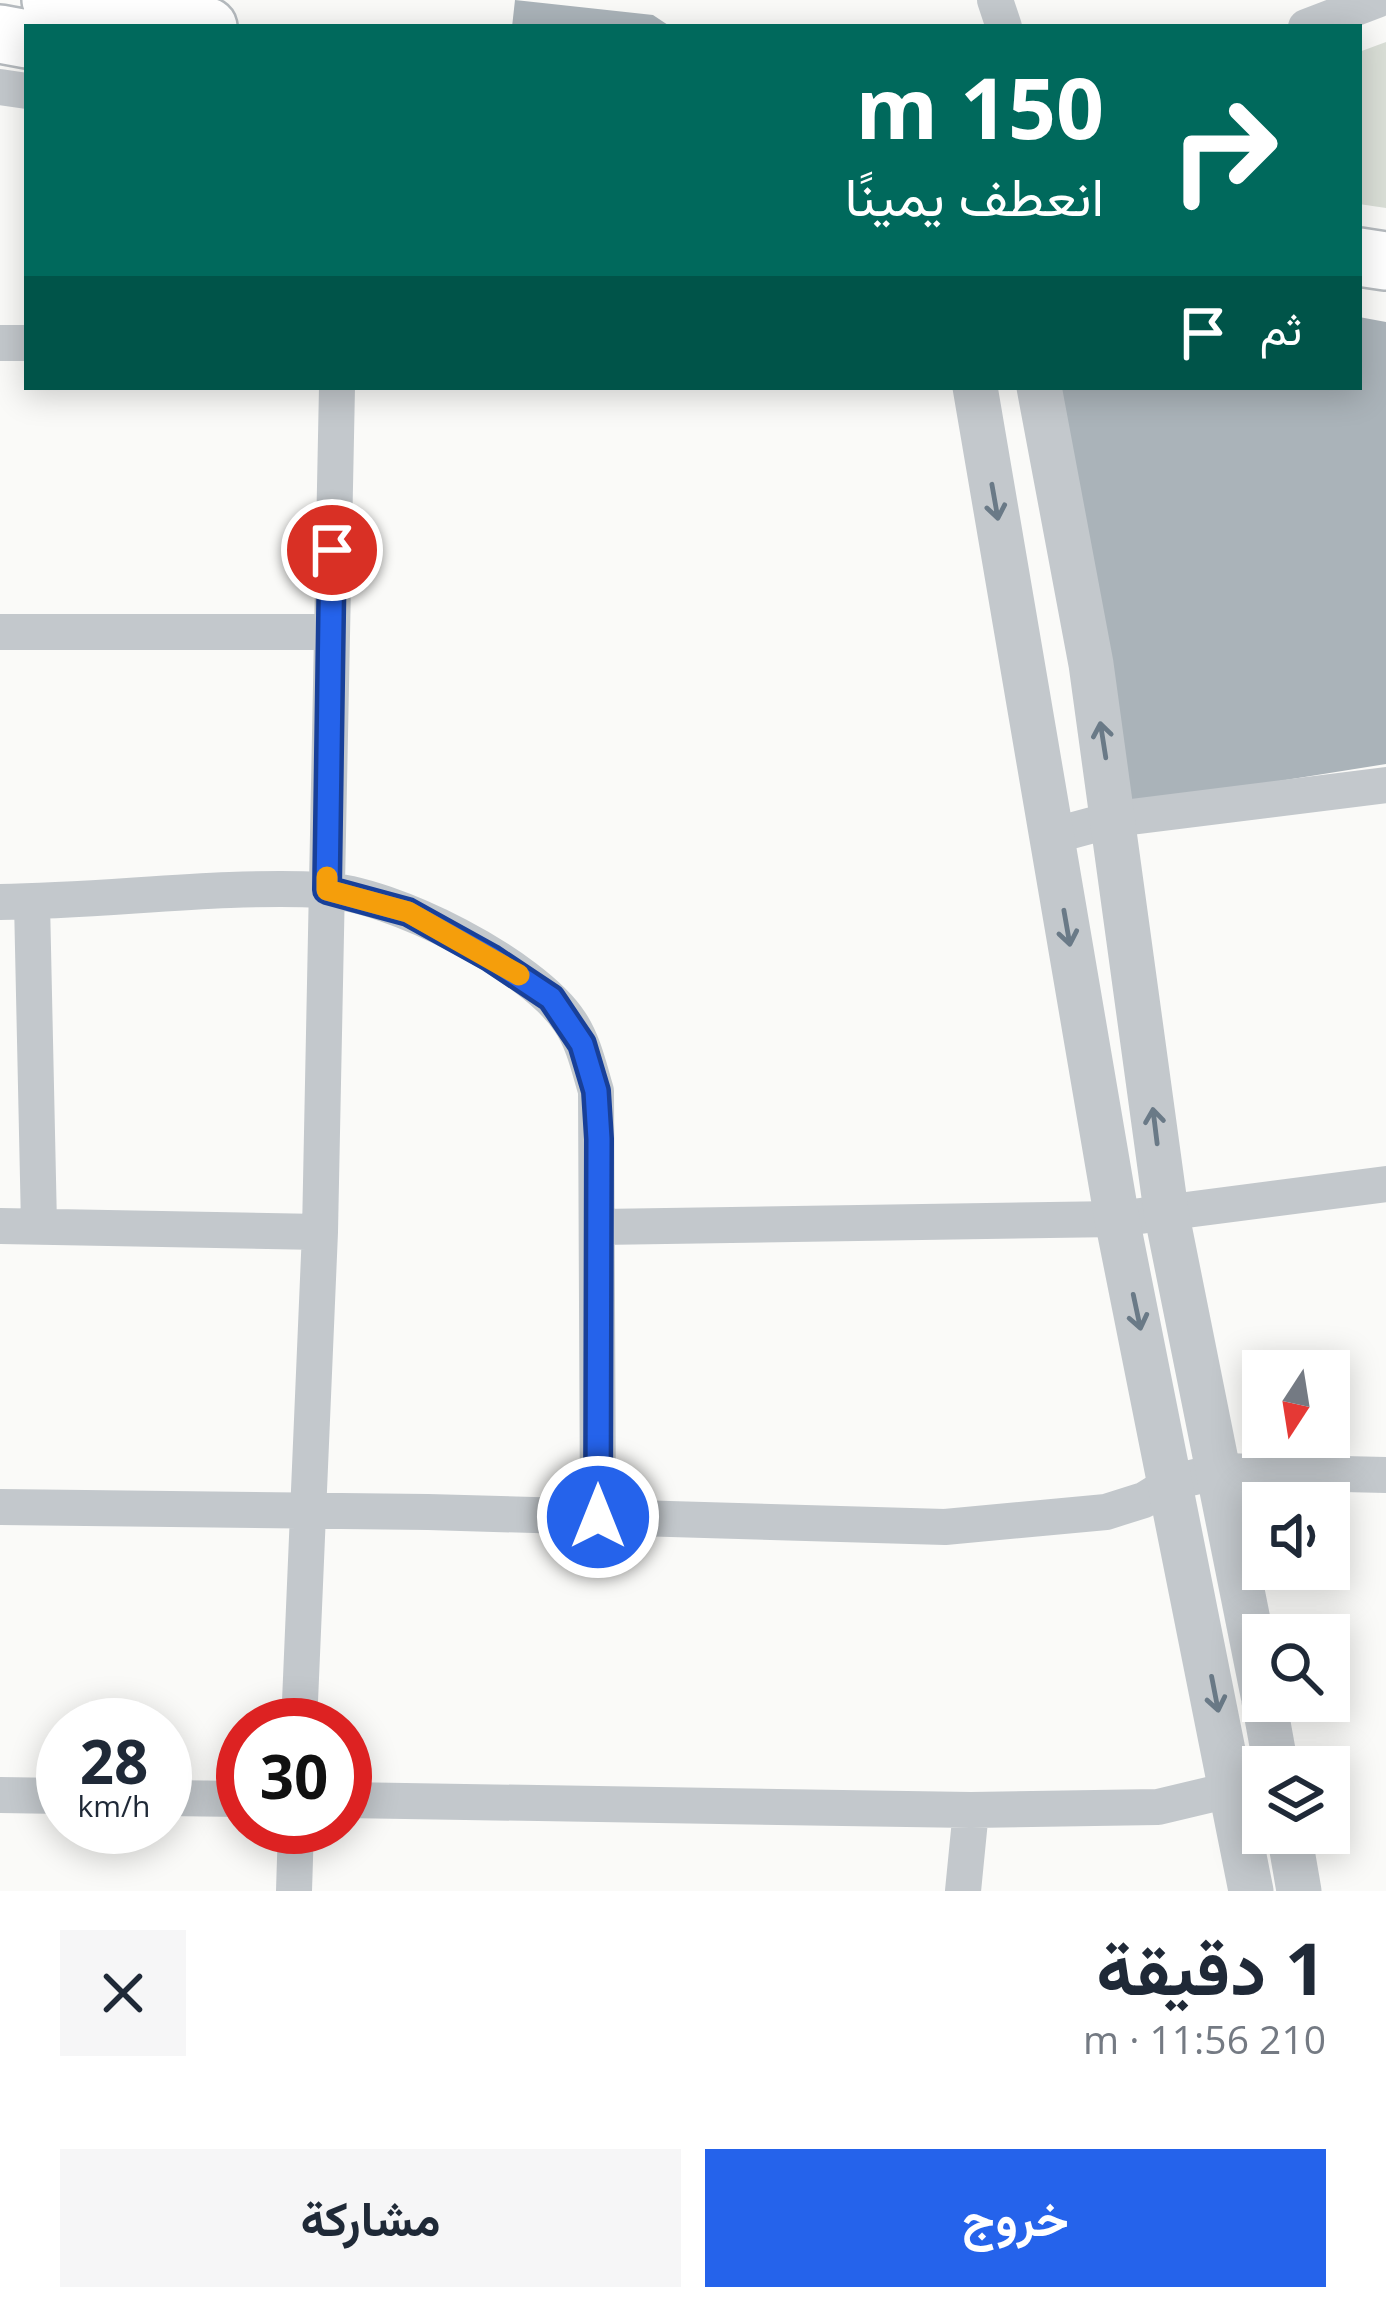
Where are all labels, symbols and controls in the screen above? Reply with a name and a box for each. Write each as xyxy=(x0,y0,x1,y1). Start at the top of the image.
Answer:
text: 150 m xyxy=(856,49,1104,164)
icon: right xyxy=(1146,72,1302,228)
text: انعطف يمينًا xyxy=(845,158,1104,232)
text: ثم xyxy=(1260,297,1302,358)
icon: arrive xyxy=(1170,300,1236,366)
one-way arrow xyxy=(984,482,1007,521)
pin xyxy=(281,499,383,601)
icon: arrive xyxy=(299,517,365,583)
one-way arrow xyxy=(1090,721,1113,760)
one-way arrow xyxy=(1057,908,1080,947)
one-way arrow xyxy=(1143,1108,1165,1147)
one-way arrow xyxy=(1127,1291,1149,1330)
north arrow xyxy=(1242,1350,1350,1458)
map controls xyxy=(1242,1350,1350,1854)
position arrow xyxy=(535,1454,661,1580)
button: sound xyxy=(1242,1482,1350,1590)
button: search xyxy=(1242,1614,1350,1722)
one-way arrow xyxy=(1205,1674,1227,1713)
speed limit sign: 30 xyxy=(216,1698,372,1854)
text: 28 xyxy=(80,1720,148,1802)
button: layers xyxy=(1242,1746,1350,1854)
text: km/h xyxy=(78,1785,150,1826)
text: 1 دقيقة xyxy=(1096,1918,1326,2016)
button: close xyxy=(60,1930,186,2056)
text: 210 m · 11:56 xyxy=(1083,2012,1326,2065)
button: مشاركة xyxy=(60,2149,681,2287)
button: خروج xyxy=(705,2149,1326,2287)

